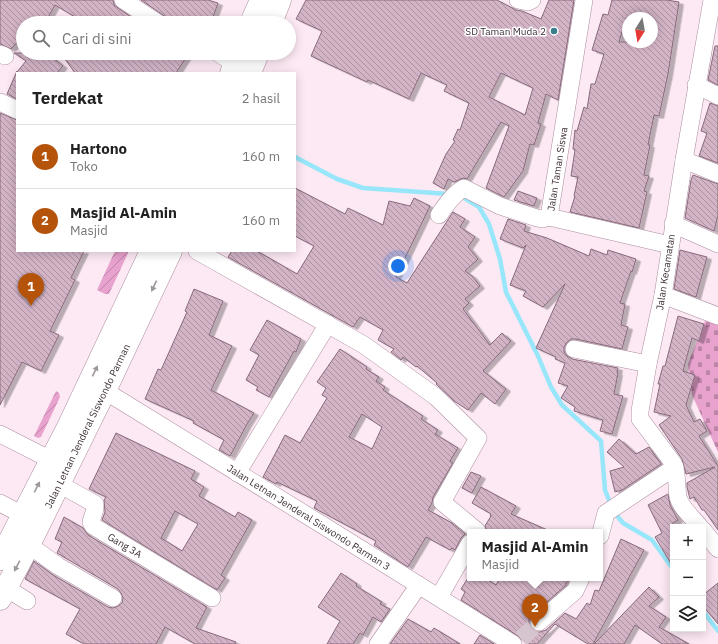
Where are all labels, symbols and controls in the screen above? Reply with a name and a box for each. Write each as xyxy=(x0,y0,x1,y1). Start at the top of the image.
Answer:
north arrow xyxy=(622,12,658,48)
search box xyxy=(16,16,296,60)
place label: SD Taman Muda 2 xyxy=(465,25,546,38)
marker: SD Taman Muda 2 xyxy=(549,26,559,36)
icon: search xyxy=(30,27,52,49)
text: Cari di sini xyxy=(62,29,131,48)
text: Terdekat xyxy=(32,87,103,109)
text: 2 hasil xyxy=(242,90,280,107)
street label: Jalan Taman Siswa xyxy=(544,125,571,212)
text: Hartono xyxy=(70,139,127,158)
text: 1 xyxy=(41,148,49,165)
text: 160 m xyxy=(242,148,280,165)
text: Toko xyxy=(70,158,98,175)
text: Masjid Al-Amin xyxy=(70,203,177,222)
text: 2 xyxy=(41,212,49,229)
text: 160 m xyxy=(242,212,280,229)
text: Masjid xyxy=(70,222,108,239)
street label: Jalan Kecamatan xyxy=(653,233,678,311)
your location xyxy=(388,256,408,276)
pin: 1 xyxy=(18,273,44,306)
one-way arrow xyxy=(151,281,157,292)
street label: Jalan Letnan Jenderal Siswondo Parman xyxy=(42,342,133,511)
one-way arrow xyxy=(92,365,98,377)
street label: Jalan Letnan Jenderal Siswondo Parman 3 xyxy=(225,462,393,573)
one-way arrow xyxy=(34,481,40,493)
map controls xyxy=(670,524,706,632)
button: + xyxy=(670,524,706,560)
popup xyxy=(467,529,603,581)
street label: Gang 3A xyxy=(105,530,145,561)
text: Masjid Al-Amin xyxy=(481,537,589,556)
text: Masjid xyxy=(481,556,519,573)
button: − xyxy=(670,560,706,596)
one-way arrow xyxy=(14,561,20,572)
pin: 2 xyxy=(522,594,548,627)
button: layers xyxy=(670,596,706,632)

